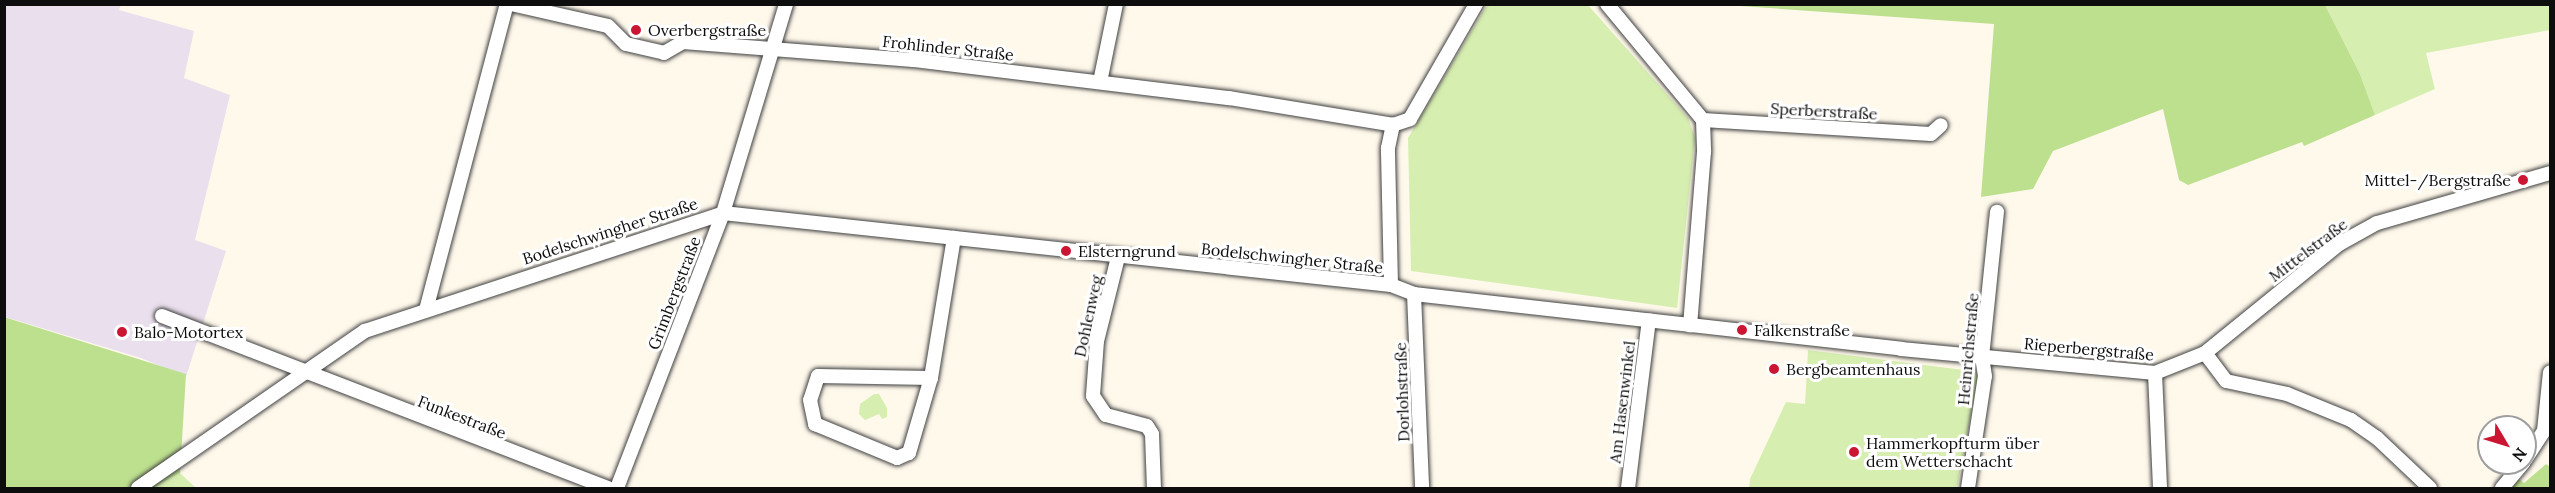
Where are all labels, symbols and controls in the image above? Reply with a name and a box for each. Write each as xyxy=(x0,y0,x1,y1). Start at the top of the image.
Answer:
place label: Overbergstraße xyxy=(648,20,766,40)
marker: Overbergstraße xyxy=(629,23,643,37)
street label: Frohlinder Straße xyxy=(881,32,1015,64)
street label: Sperberstraße xyxy=(1770,99,1878,123)
place label: Mittel-/Bergstraße xyxy=(2365,170,2511,190)
marker: Mittel-/Bergstraße xyxy=(2516,173,2530,187)
street label: Bodelschwingher Straße xyxy=(520,194,700,268)
street label: Mittelstraße xyxy=(2265,214,2351,286)
street label: Grimbergstraße xyxy=(644,234,704,352)
street label: Bodelschwingher Straße xyxy=(1200,239,1384,277)
place label: Elsterngrund xyxy=(1078,241,1176,261)
marker: Elsterngrund xyxy=(1059,244,1073,258)
street label: Dohlenweg xyxy=(1070,273,1106,359)
street label: Heinrichstraße xyxy=(1954,292,1982,406)
place label: Falkenstraße xyxy=(1754,320,1850,340)
place label: Balo-Motortex xyxy=(134,322,243,342)
marker: Falkenstraße xyxy=(1735,323,1749,337)
marker: Balo-Motortex xyxy=(115,325,129,339)
street label: Rieperbergstraße xyxy=(2023,334,2155,364)
street label: Am Hasenwinkel xyxy=(1605,340,1639,464)
street label: Dorlohstraße xyxy=(1391,342,1413,442)
place label: Bergbeamtenhaus xyxy=(1786,359,1920,379)
marker: Bergbeamtenhaus xyxy=(1767,362,1781,376)
street label: Funkestraße xyxy=(415,391,509,443)
north arrow xyxy=(2477,415,2537,475)
place label: Hammerkopfturm über dem Wetterschacht xyxy=(1866,433,2039,471)
text: N xyxy=(2508,444,2531,466)
marker: Hammerkopfturm über dem Wetterschacht xyxy=(1847,445,1861,459)

